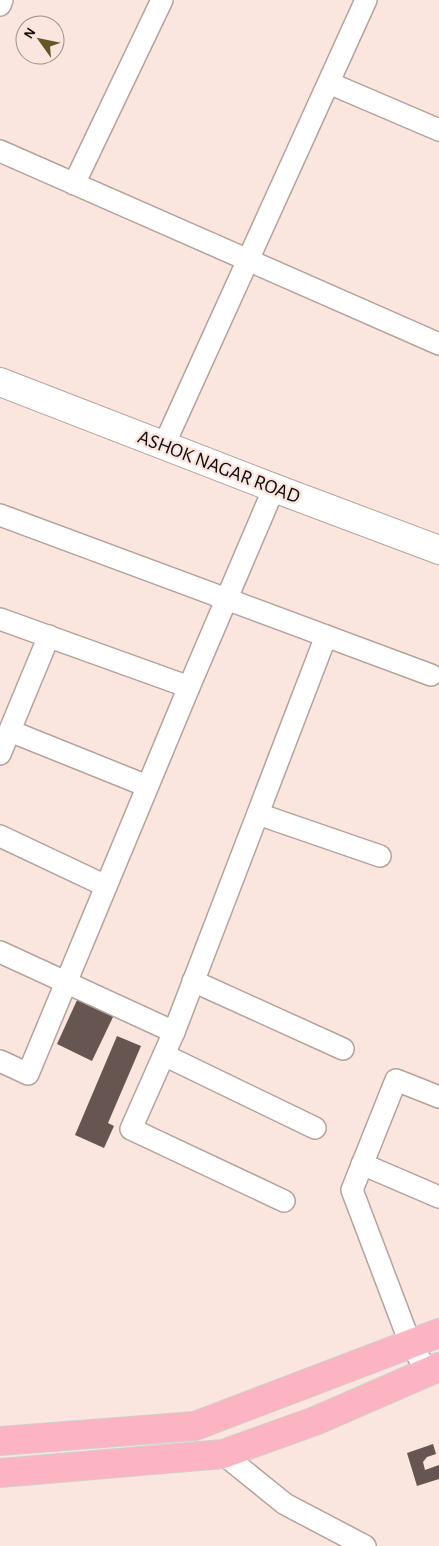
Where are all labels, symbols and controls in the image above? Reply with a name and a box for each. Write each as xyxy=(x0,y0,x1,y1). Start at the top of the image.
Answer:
north arrow xyxy=(15,15,65,65)
text: N xyxy=(21,26,38,41)
street label: ASHOK NAGAR ROAD xyxy=(135,427,303,507)

